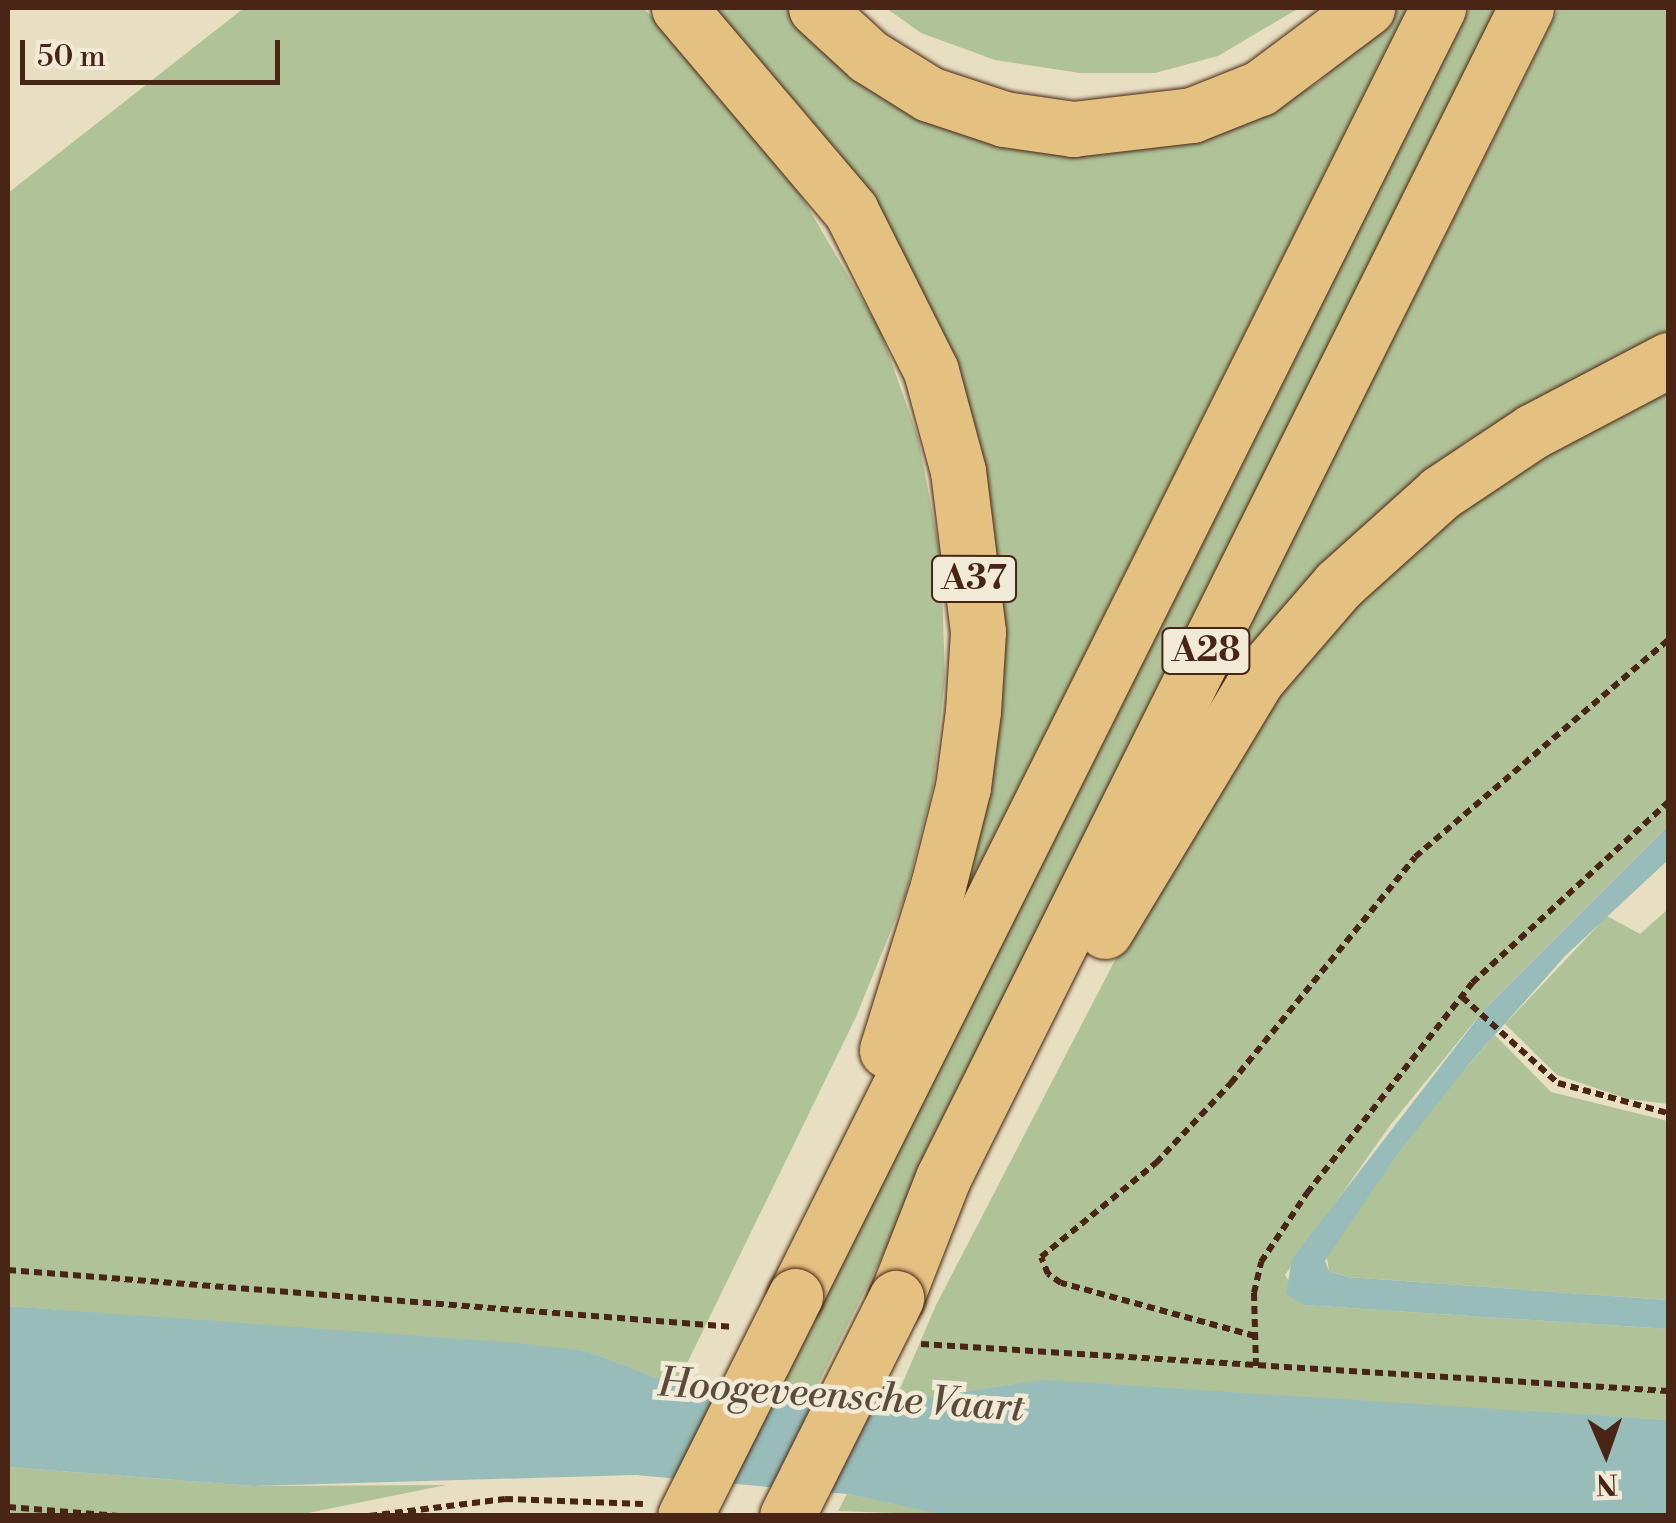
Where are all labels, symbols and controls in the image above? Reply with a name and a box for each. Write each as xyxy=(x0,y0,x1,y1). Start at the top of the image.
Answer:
scale bar xyxy=(25,20,285,82)
text: 50 m xyxy=(37,38,106,76)
road number: A37 xyxy=(929,549,1019,609)
road number: A28 xyxy=(1161,621,1251,681)
water label: Hoogeveensche Vaart xyxy=(656,1359,1026,1433)
north arrow xyxy=(1556,1403,1656,1503)
text: N xyxy=(1595,1466,1619,1501)

